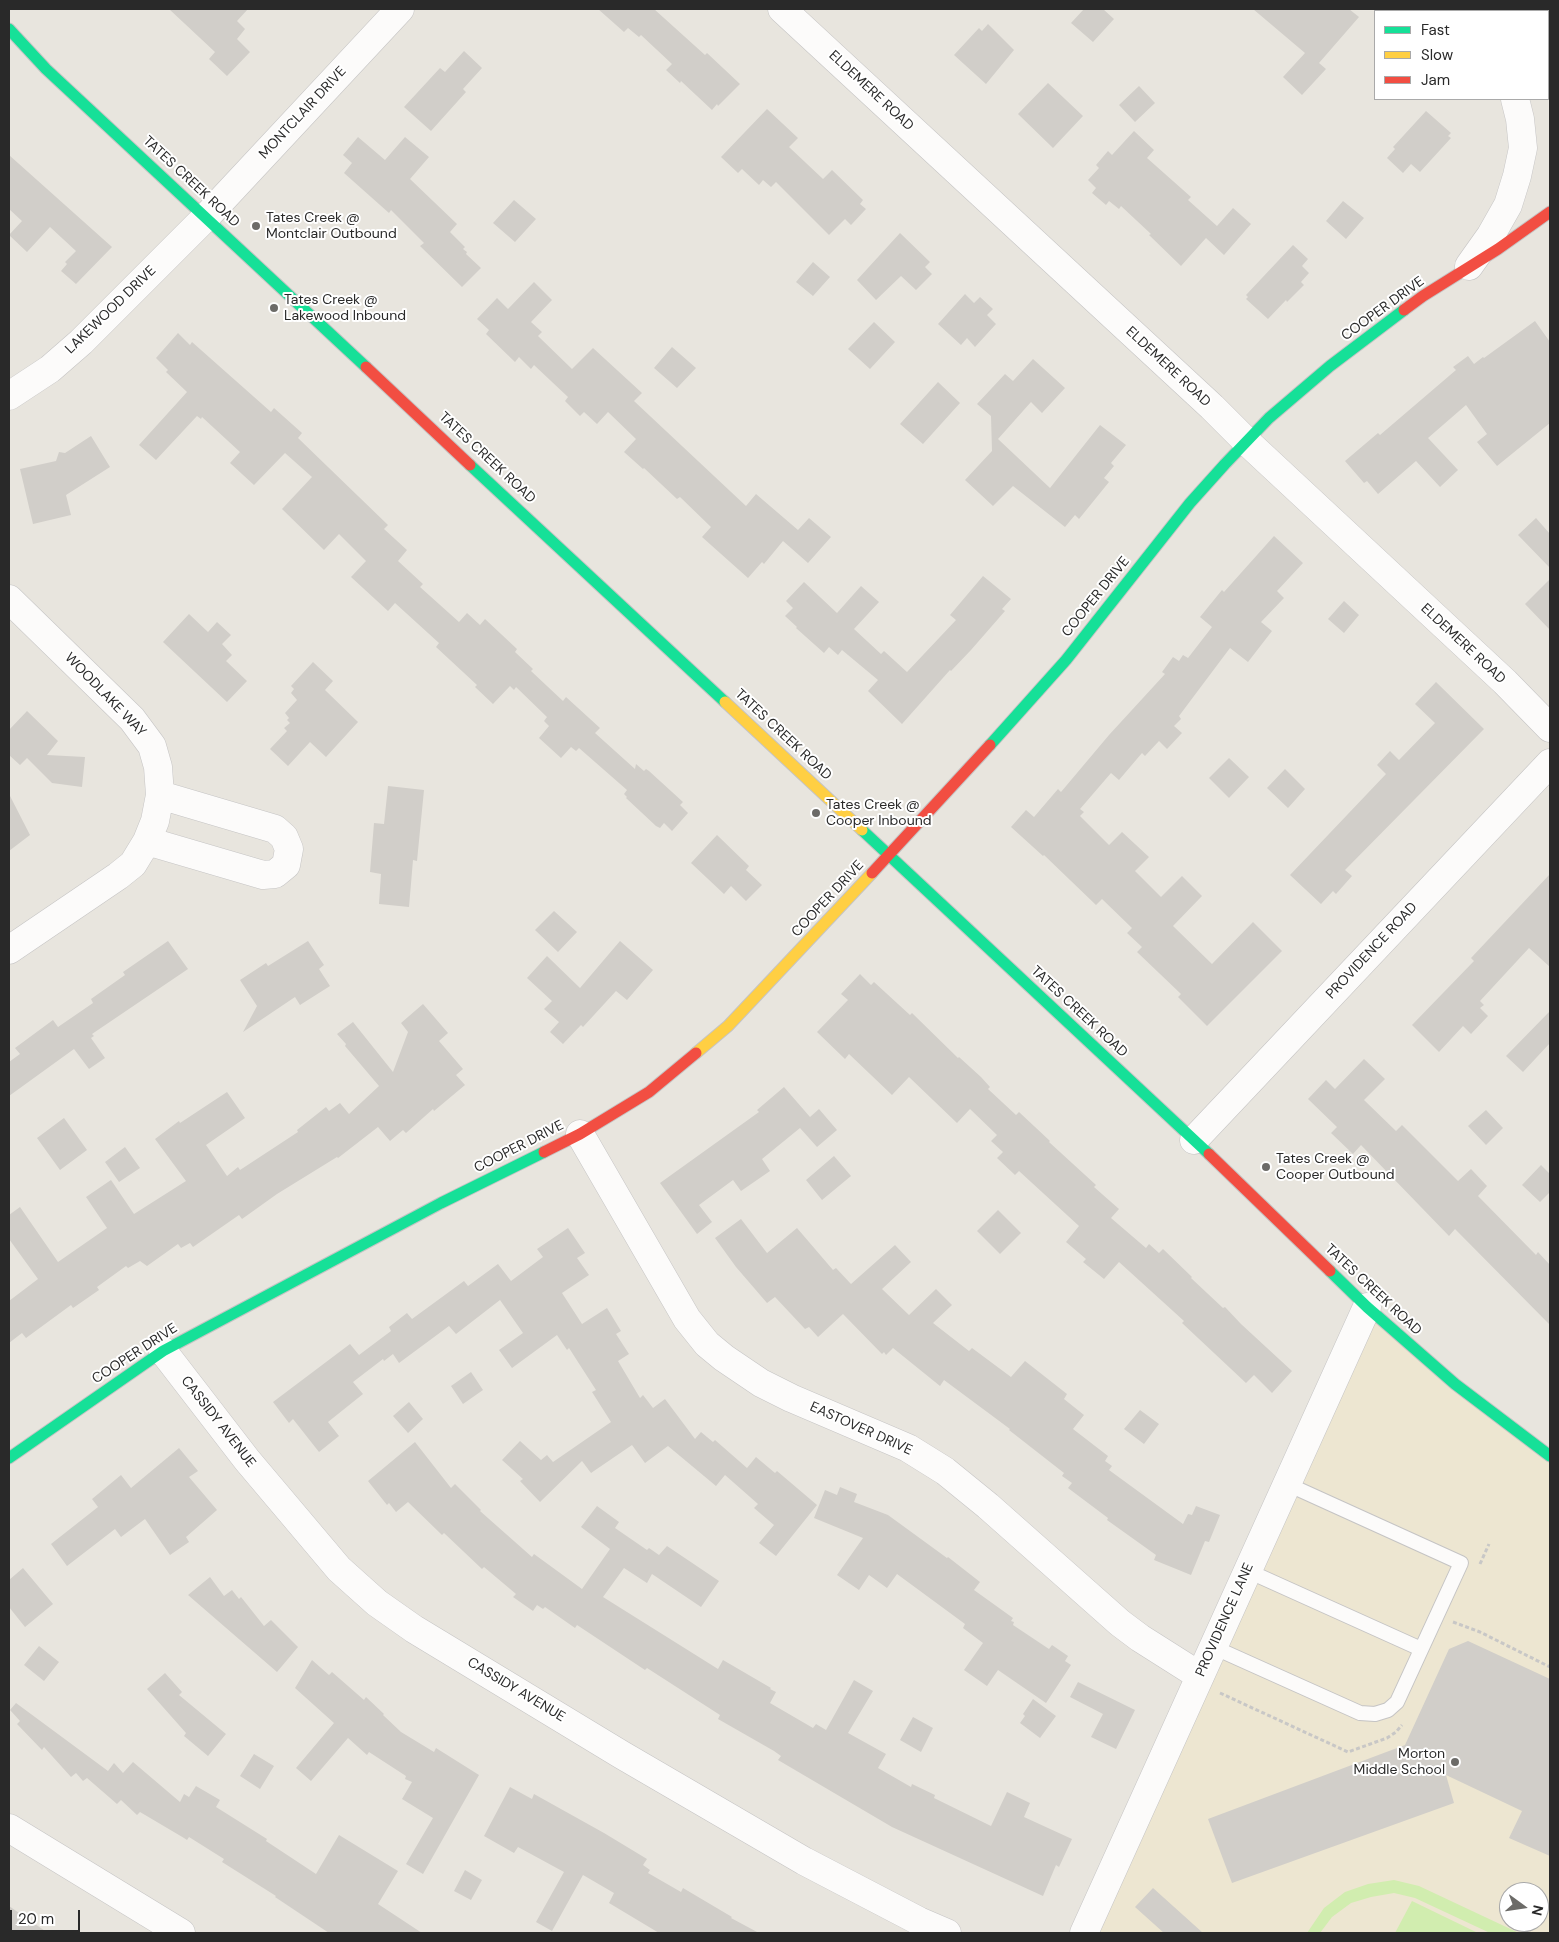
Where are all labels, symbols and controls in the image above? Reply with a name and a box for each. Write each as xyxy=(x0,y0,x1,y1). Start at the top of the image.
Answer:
legend xyxy=(1374,10,1549,100)
text: Fast xyxy=(1421,20,1450,40)
text: Slow xyxy=(1421,45,1453,65)
street label: ELDEMERE ROAD xyxy=(825,47,917,135)
street label: MONTCLAIR DRIVE xyxy=(256,63,350,163)
text: Jam xyxy=(1421,70,1450,90)
street label: TATES CREEK ROAD xyxy=(139,133,243,231)
place label: Tates Creek @ Montclair Outbound xyxy=(266,210,397,242)
marker: Tates Creek @ Montclair Outbound xyxy=(250,220,262,232)
street label: LAKEWOOD DRIVE xyxy=(62,262,160,358)
street label: COOPER DRIVE xyxy=(1338,273,1428,345)
place label: Tates Creek @ Lakewood Inbound xyxy=(284,292,406,324)
marker: Tates Creek @ Lakewood Inbound xyxy=(268,302,280,314)
street label: ELDEMERE ROAD xyxy=(1122,323,1214,411)
street label: TATES CREEK ROAD xyxy=(435,409,539,507)
street label: COOPER DRIVE xyxy=(1059,554,1133,640)
street label: ELDEMERE ROAD xyxy=(1417,600,1509,688)
street label: WOODLAKE WAY xyxy=(61,650,149,740)
street label: TATES CREEK ROAD xyxy=(731,686,835,784)
place label: Tates Creek @ Cooper Inbound xyxy=(826,797,931,830)
marker: Tates Creek @ Cooper Inbound xyxy=(810,807,822,819)
street label: COOPER DRIVE xyxy=(788,857,868,941)
street label: PROVIDENCE ROAD xyxy=(1323,899,1421,1003)
street label: TATES CREEK ROAD xyxy=(1027,963,1131,1061)
street label: COOPER DRIVE xyxy=(471,1117,567,1177)
place label: Tates Creek @ Cooper Outbound xyxy=(1276,1151,1395,1184)
marker: Tates Creek @ Cooper Outbound xyxy=(1260,1161,1272,1173)
street label: TATES CREEK ROAD xyxy=(1321,1241,1425,1339)
street label: COOPER DRIVE xyxy=(89,1320,181,1388)
street label: CASSIDY AVENUE xyxy=(177,1373,259,1471)
street label: EASTOVER DRIVE xyxy=(807,1399,915,1459)
street label: PROVIDENCE LANE xyxy=(1192,1561,1258,1679)
street label: CASSIDY AVENUE xyxy=(464,1654,568,1726)
place label: Morton Middle School xyxy=(1354,1746,1445,1778)
marker: Morton Middle School xyxy=(1449,1756,1461,1768)
north arrow xyxy=(1499,1882,1549,1932)
scale bar xyxy=(12,1900,82,1932)
text: N xyxy=(1528,1903,1548,1918)
text: 20 m xyxy=(18,1909,54,1929)

